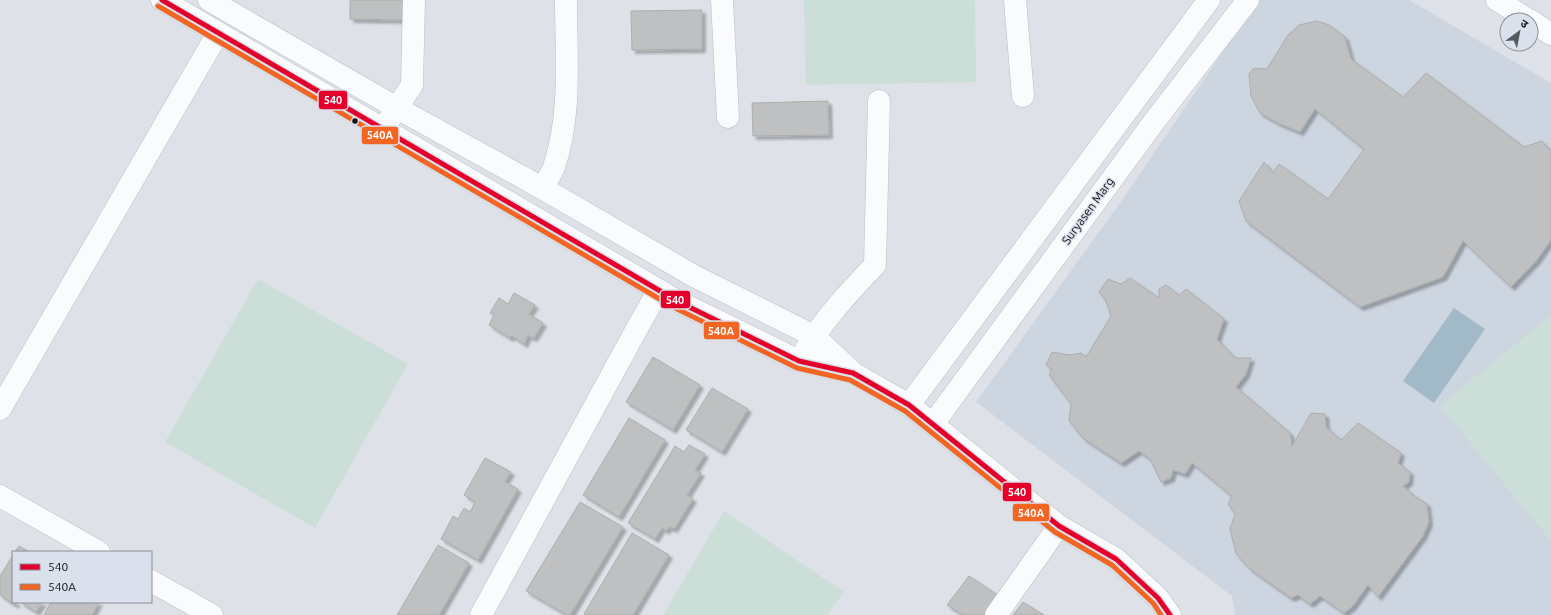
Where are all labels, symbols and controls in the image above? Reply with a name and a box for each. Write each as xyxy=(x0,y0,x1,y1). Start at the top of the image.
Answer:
north arrow xyxy=(1499,12,1539,52)
text: उ xyxy=(1518,17,1531,31)
line badge: 540 xyxy=(318,90,348,110)
text: 540 xyxy=(324,94,342,106)
unlabelled marker xyxy=(350,116,360,126)
line badge: 540A xyxy=(361,126,399,145)
text: 540A xyxy=(367,129,393,141)
street label: Suryasen Marg xyxy=(1059,175,1116,247)
line badge: 540 xyxy=(660,290,691,309)
text: 540 xyxy=(666,294,684,306)
line badge: 540A xyxy=(703,321,740,340)
text: 540A xyxy=(708,325,734,337)
line badge: 540 xyxy=(1002,482,1032,502)
text: 540 xyxy=(1008,486,1026,498)
line badge: 540A xyxy=(1012,503,1050,522)
text: 540A xyxy=(1018,507,1044,519)
legend xyxy=(12,551,152,603)
text: 540 xyxy=(48,560,69,573)
text: 540A xyxy=(48,580,76,593)

